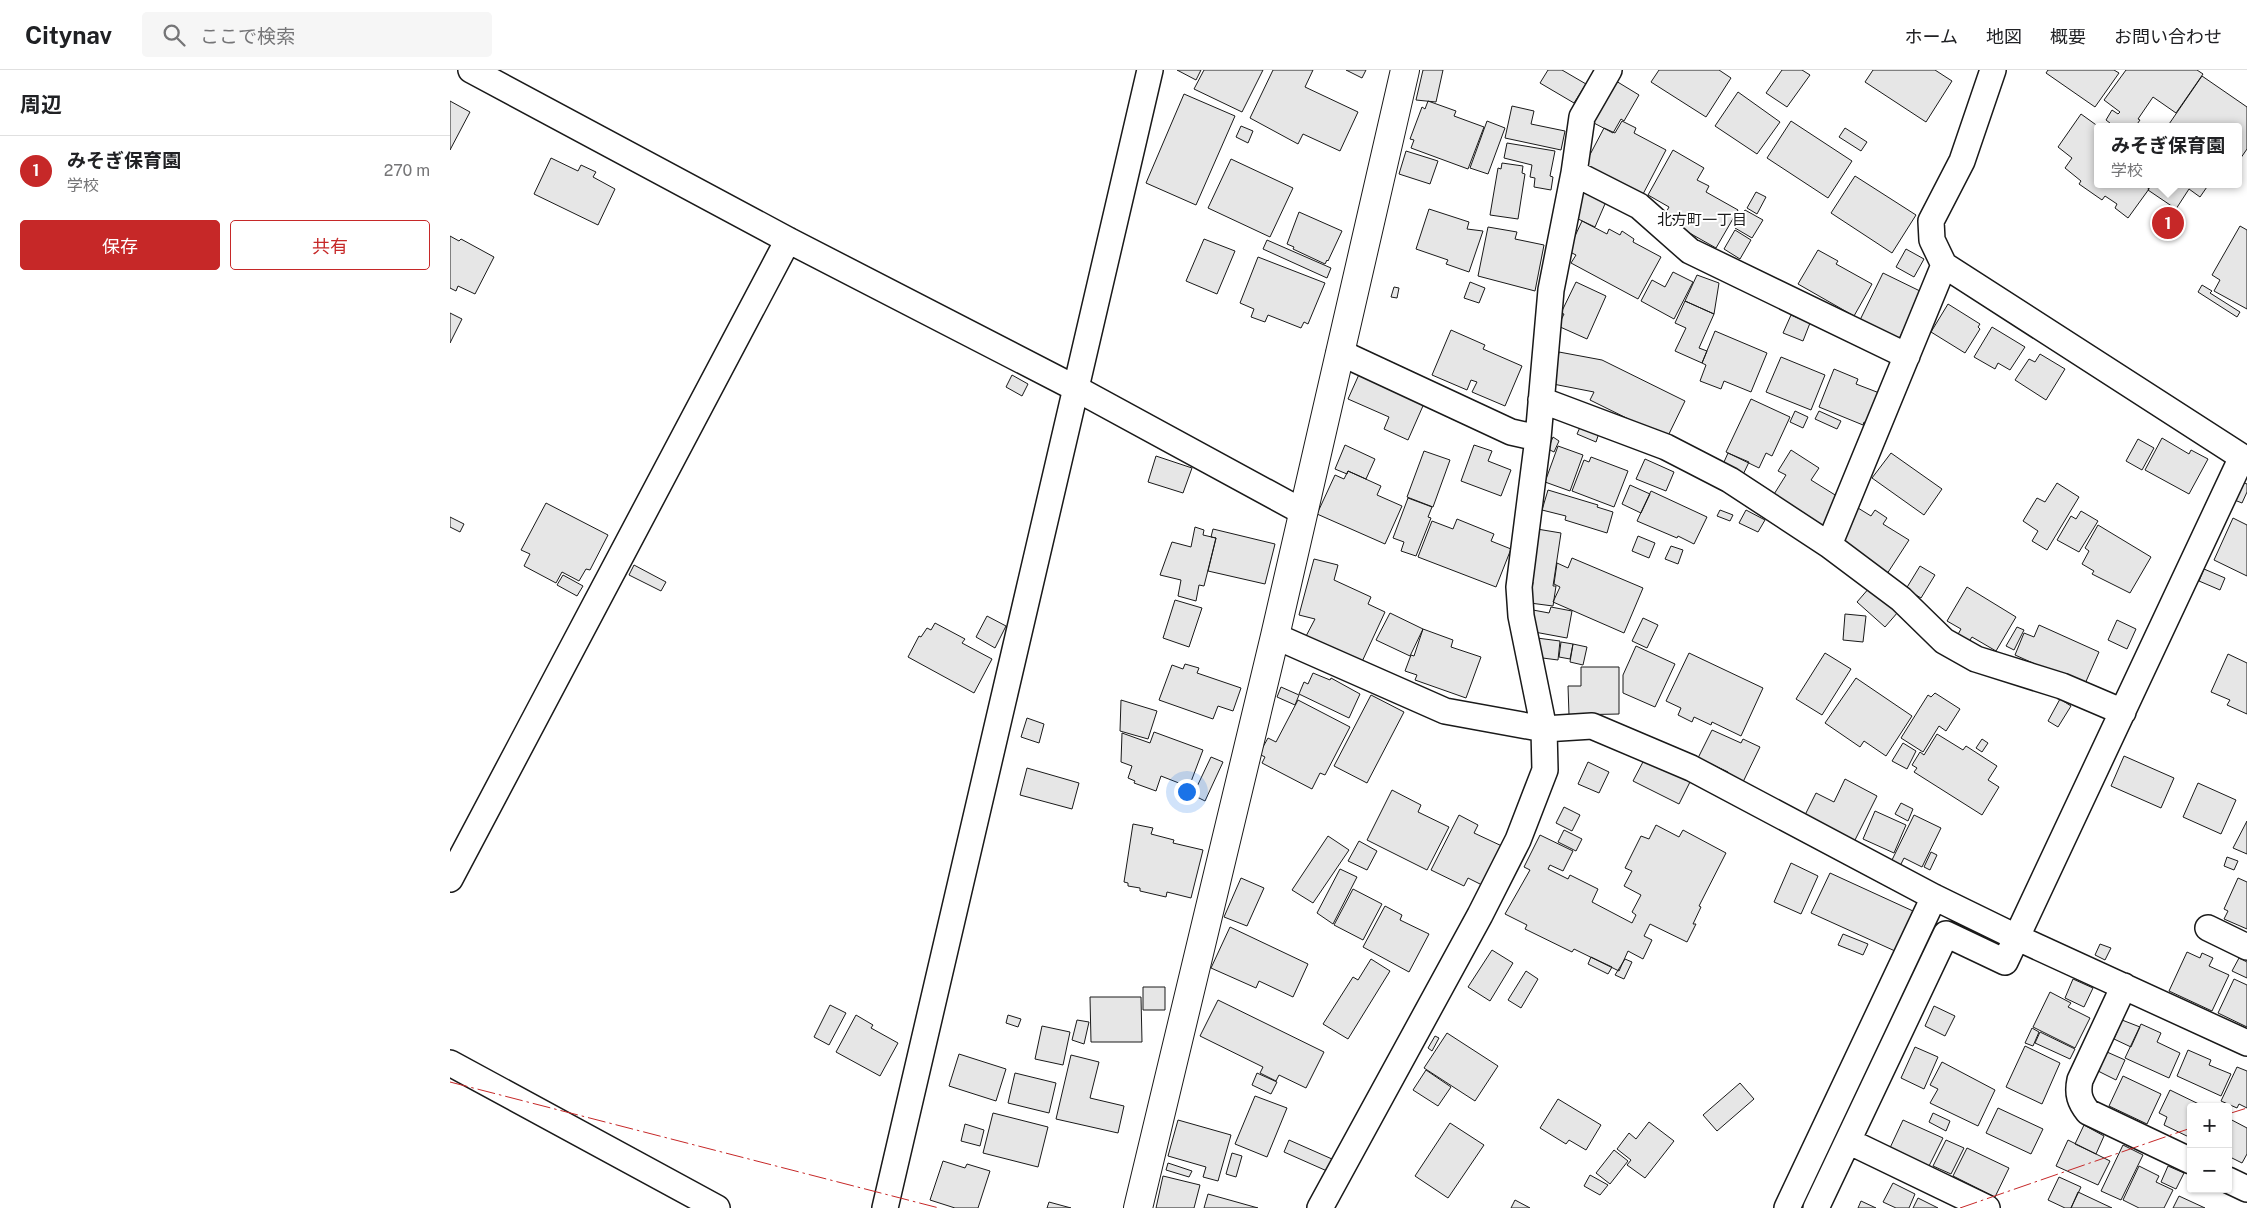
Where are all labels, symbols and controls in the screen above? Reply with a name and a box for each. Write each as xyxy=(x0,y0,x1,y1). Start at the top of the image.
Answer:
search box xyxy=(142,12,492,57)
text: Citynav xyxy=(25,21,112,49)
icon: search xyxy=(160,21,188,49)
text: ここで検索 xyxy=(200,25,295,47)
text: ホーム xyxy=(1905,26,1958,47)
text: 地図 xyxy=(1986,26,2022,47)
text: 概要 xyxy=(2050,26,2086,47)
text: お問い合わせ xyxy=(2114,26,2222,47)
text: 周辺 xyxy=(20,92,62,117)
popup xyxy=(2094,123,2242,188)
text: みそぎ保育園 xyxy=(2111,134,2225,156)
text: みそぎ保育園 xyxy=(67,149,181,171)
text: 1 xyxy=(33,161,39,180)
text: 270 m xyxy=(384,161,430,180)
text: 学校 xyxy=(2111,161,2143,180)
text: 学校 xyxy=(67,176,99,195)
pin: 1 xyxy=(2152,204,2184,242)
district label: 北方町一丁目 xyxy=(1657,211,1747,228)
button: 保存 xyxy=(20,220,220,270)
button: 共有 xyxy=(230,220,430,270)
your location xyxy=(1174,779,1200,805)
map controls xyxy=(2187,1103,2232,1193)
button: + xyxy=(2187,1103,2232,1148)
button: − xyxy=(2187,1148,2232,1193)

